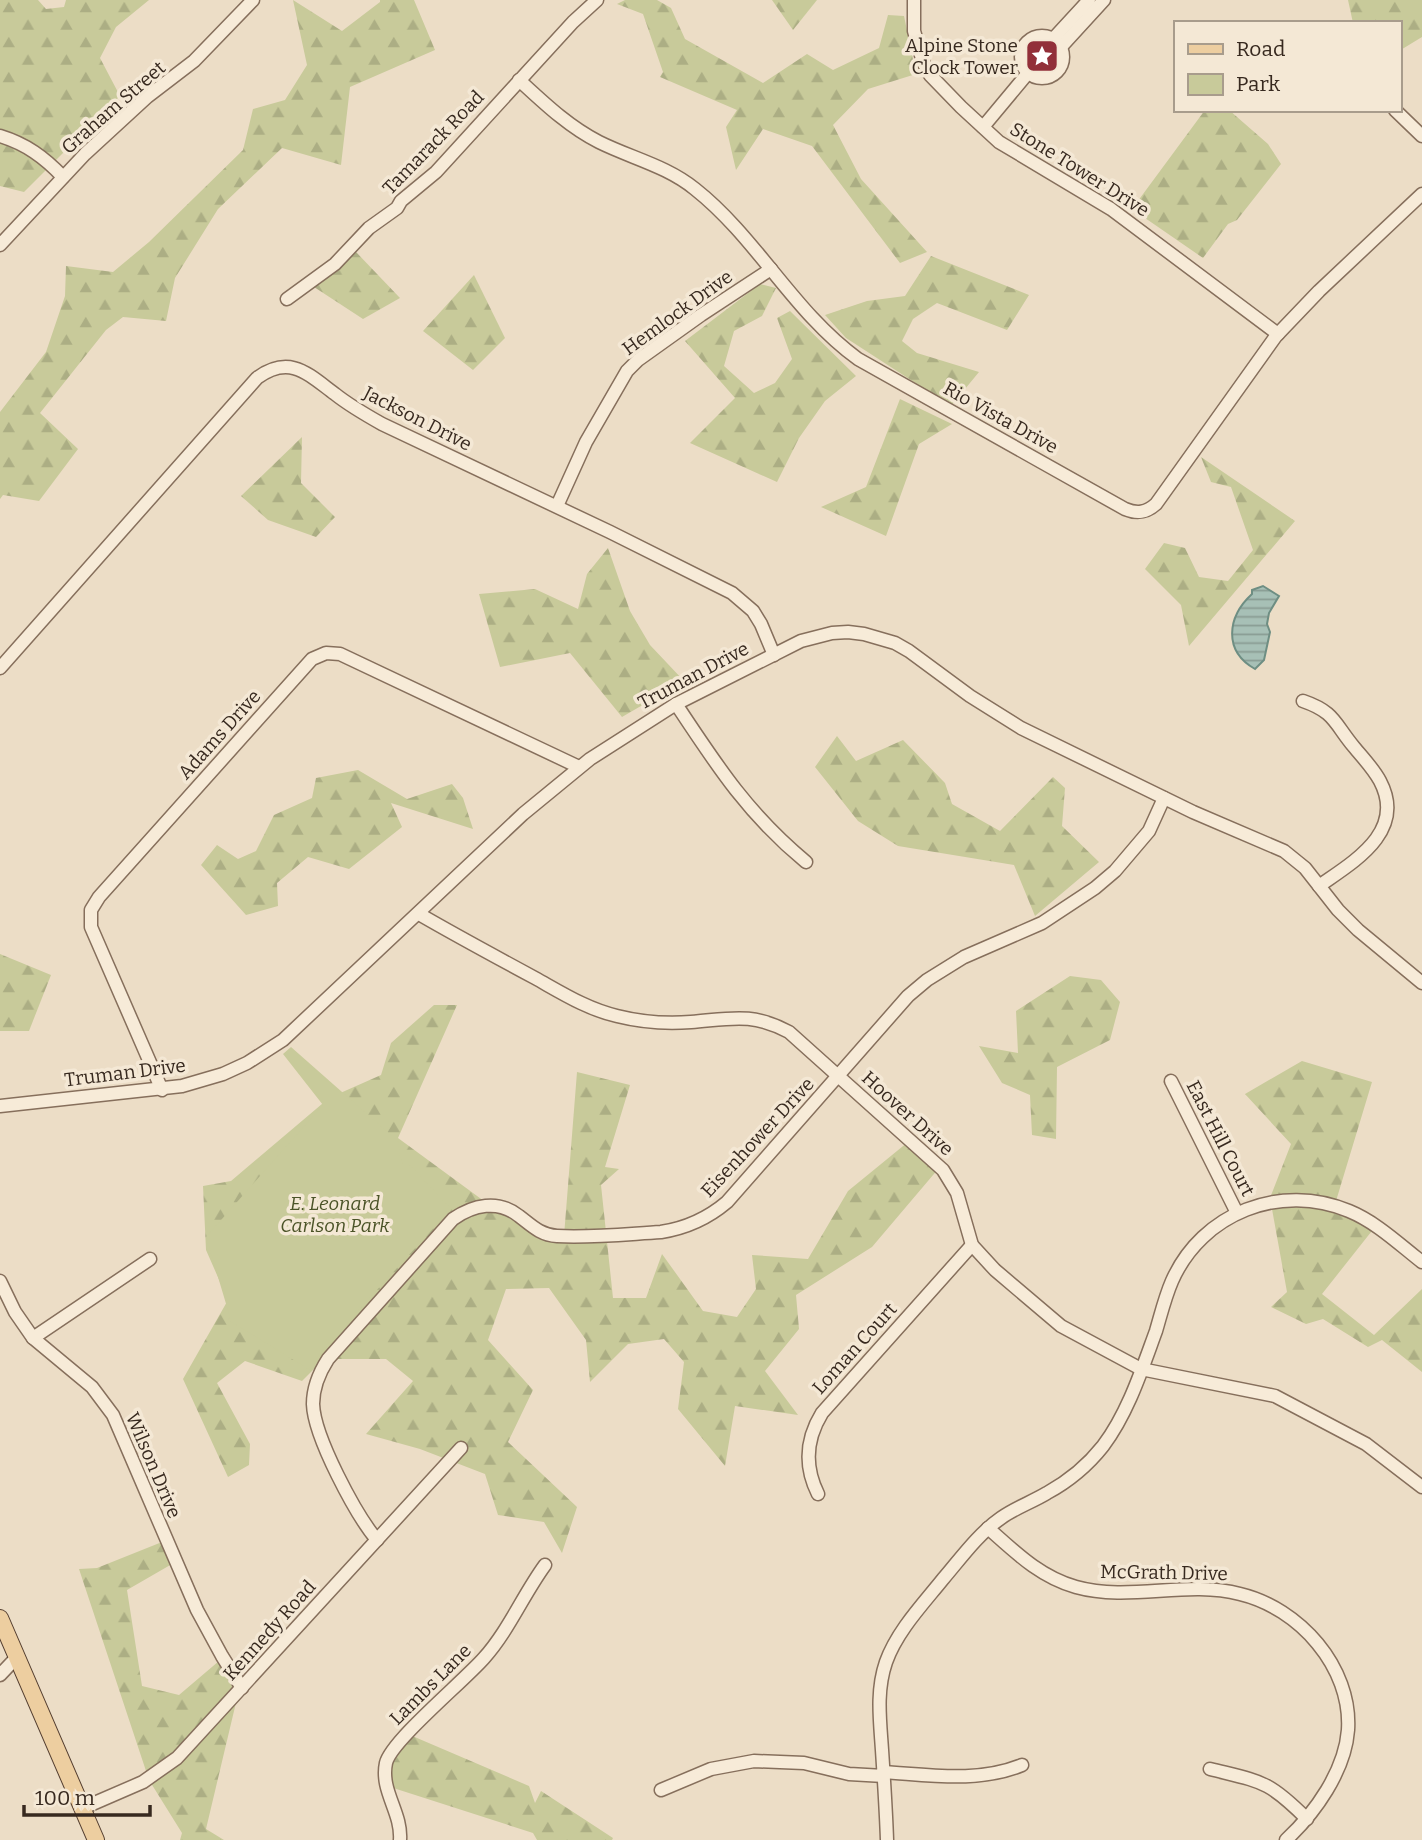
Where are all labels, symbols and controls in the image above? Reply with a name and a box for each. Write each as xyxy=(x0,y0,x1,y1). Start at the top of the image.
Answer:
legend xyxy=(1174,21,1401,112)
place label: Alpine Stone Clock Tower xyxy=(905,34,1019,79)
text: Road xyxy=(1236,36,1285,62)
place icon: Alpine Stone Clock Tower xyxy=(1023,37,1061,75)
street label: Graham Street xyxy=(57,56,170,159)
text: Park xyxy=(1236,71,1280,97)
street label: Tamarack Road xyxy=(378,86,489,199)
street label: Stone Tower Drive xyxy=(1006,117,1154,222)
street label: Hemlock Drive xyxy=(618,265,737,360)
street label: Rio Vista Drive xyxy=(939,376,1062,458)
street label: Jackson Drive xyxy=(359,381,476,456)
street label: Truman Drive xyxy=(634,637,752,714)
street label: Adams Drive xyxy=(173,685,266,784)
street label: Truman Drive xyxy=(63,1054,187,1091)
street label: Hoover Drive xyxy=(857,1066,958,1161)
street label: Eisenhower Drive xyxy=(696,1073,819,1202)
street label: East Hill Court xyxy=(1182,1076,1260,1200)
park label: E. Leonard Carlson Park xyxy=(280,1192,390,1237)
street label: Loman Court xyxy=(807,1298,902,1399)
street label: Wilson Drive xyxy=(121,1409,186,1521)
street label: McGrath Drive xyxy=(1100,1560,1228,1585)
street label: Kennedy Road xyxy=(218,1575,320,1685)
street label: Lambs Lane xyxy=(385,1639,476,1730)
scale bar xyxy=(24,1773,150,1817)
text: 100 m xyxy=(35,1785,95,1811)

